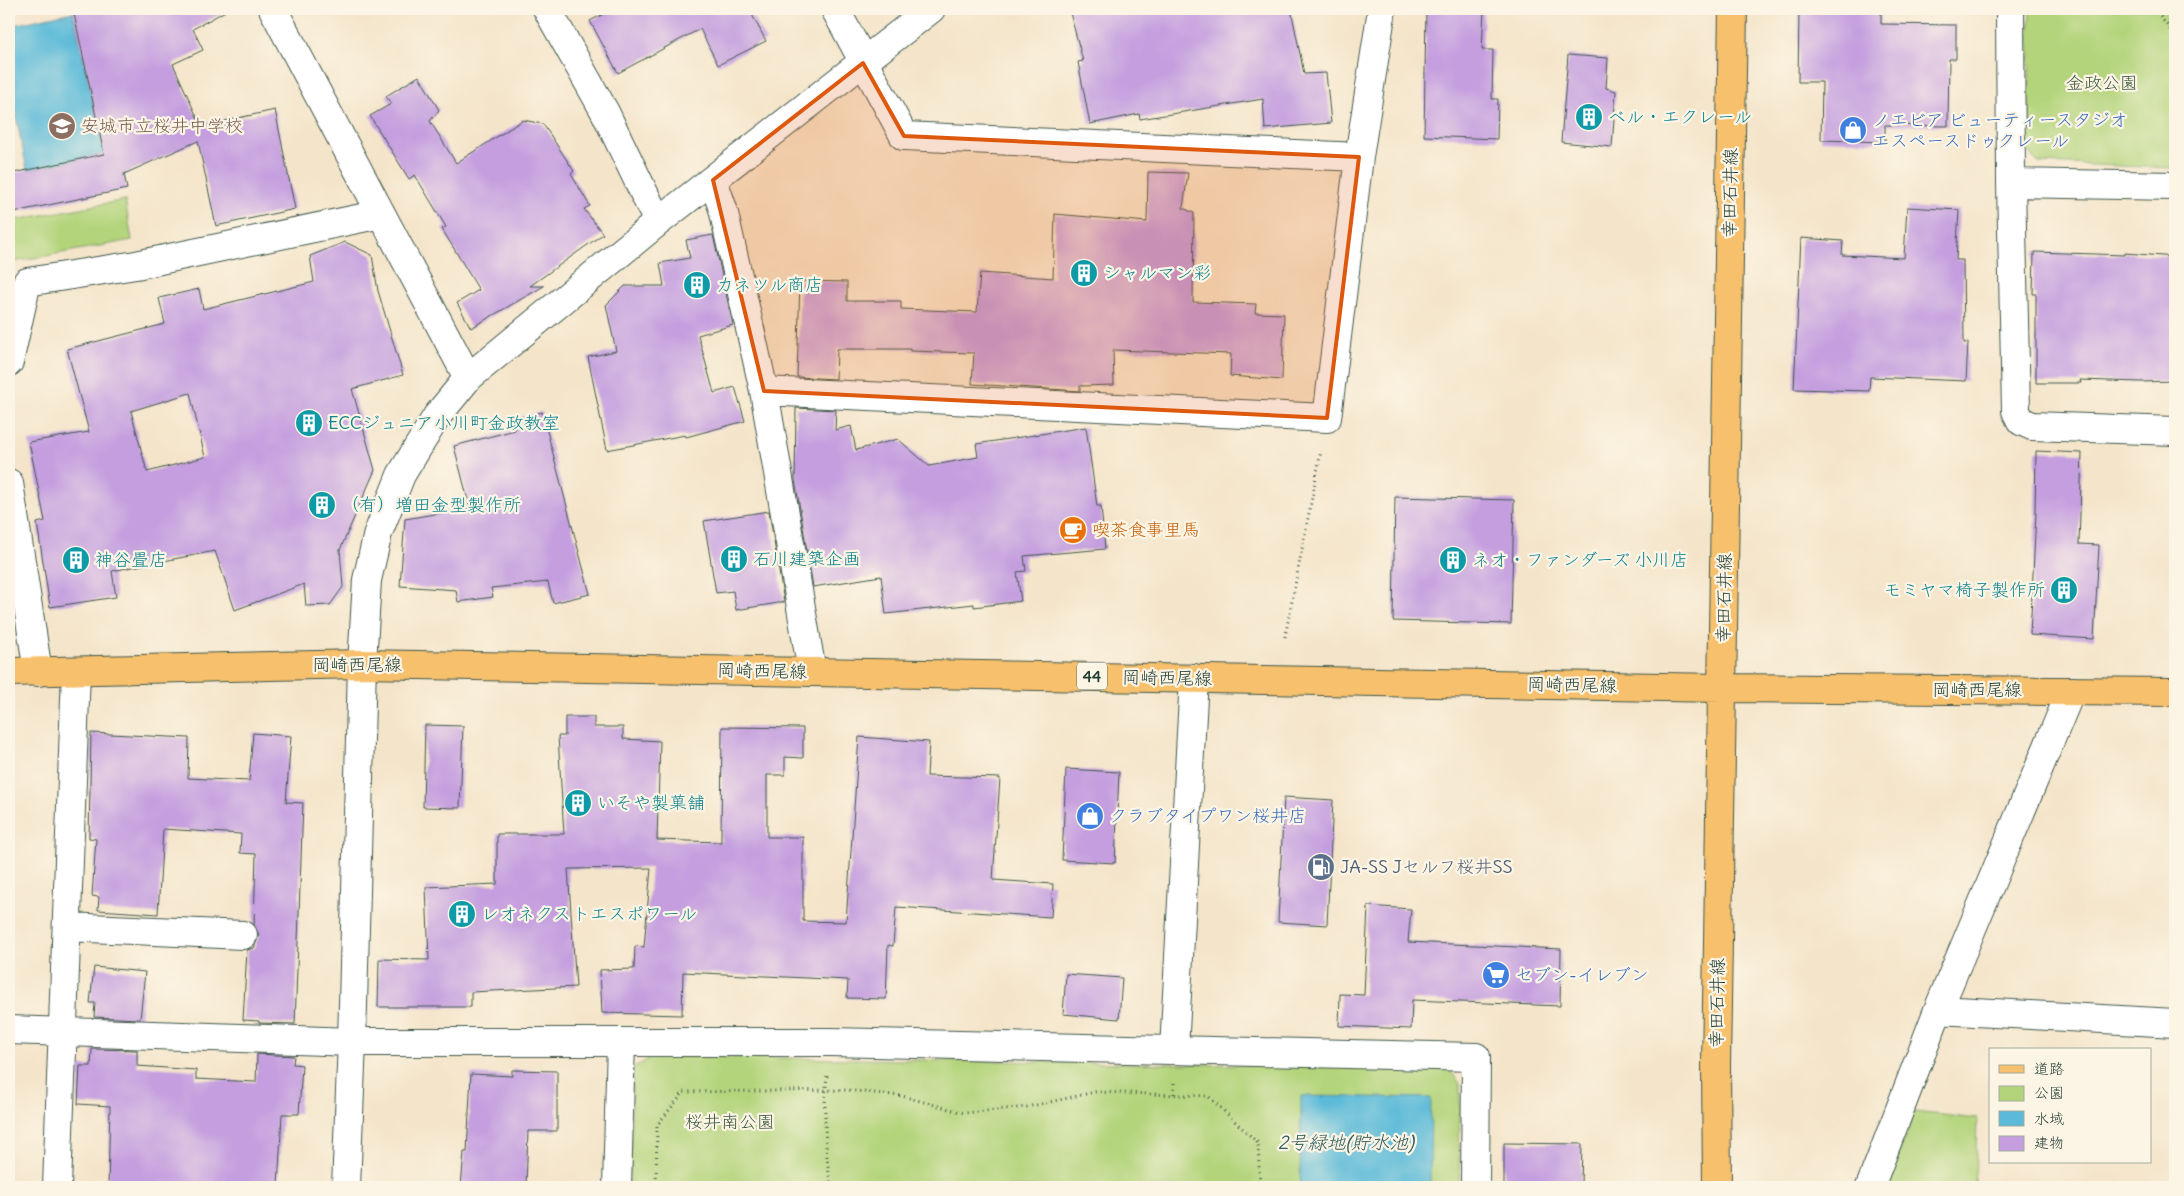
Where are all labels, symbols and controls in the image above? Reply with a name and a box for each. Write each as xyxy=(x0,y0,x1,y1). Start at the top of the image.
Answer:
park label: 金政公園 xyxy=(2066,71,2138,94)
building icon: ベル・エクレール xyxy=(1574,102,1604,132)
place label: ベル・エクレール xyxy=(1608,105,1752,128)
place label: ノエビア ビューティースタジオ エスペースドゥクレール xyxy=(1872,108,2128,152)
school or university icon: 安城市立桜井中学校 xyxy=(47,111,77,141)
place label: 安城市立桜井中学校 xyxy=(81,114,243,137)
shop icon: ノエビア ビューティースタジオ エスペースドゥクレール xyxy=(1838,115,1868,145)
street label: 幸田石井線 xyxy=(1717,148,1742,238)
building icon: シャルマン彩 xyxy=(1069,258,1099,288)
place label: シャルマン彩 xyxy=(1103,261,1211,284)
building icon: カネツル商店 xyxy=(682,270,712,300)
place label: カネツル商店 xyxy=(716,273,823,296)
building icon: ECCジュニア小川町金政教室 xyxy=(294,408,324,438)
place label: ECCジュニア小川町金政教室 xyxy=(328,411,560,434)
building icon: （有）増田金型製作所 xyxy=(307,490,337,520)
place label: （有）増田金型製作所 xyxy=(341,493,521,516)
cafe icon: 喫茶食事里馬 xyxy=(1058,515,1088,545)
place label: 喫茶食事里馬 xyxy=(1092,518,1200,541)
building icon: 石川建築企画 xyxy=(719,544,749,574)
building icon: 神谷畳店 xyxy=(61,545,91,575)
building icon: ネオ・ファンダーズ 小川店 xyxy=(1438,545,1468,575)
place label: 石川建築企画 xyxy=(753,547,861,570)
place label: 神谷畳店 xyxy=(95,548,167,571)
place label: ネオ・ファンダーズ 小川店 xyxy=(1472,548,1688,571)
street label: 幸田石井線 xyxy=(1711,553,1736,643)
building icon: モミヤマ椅子製作所 xyxy=(2049,575,2079,605)
place label: モミヤマ椅子製作所 xyxy=(1883,578,2045,601)
street label: 岡崎西尾線 xyxy=(312,653,402,676)
street label: 岡崎西尾線 xyxy=(717,658,807,683)
road number: 44 xyxy=(1077,662,1107,689)
street label: 岡崎西尾線 xyxy=(1122,665,1212,690)
street label: 岡崎西尾線 xyxy=(1527,672,1617,697)
street label: 岡崎西尾線 xyxy=(1932,678,2022,701)
building icon: いそや製菓舗 xyxy=(563,788,593,818)
place label: いそや製菓舗 xyxy=(597,791,705,814)
shop icon: クラブタイプワン桜井店 xyxy=(1075,801,1105,831)
place label: クラブタイプワン桜井店 xyxy=(1109,804,1306,827)
fuel station icon: JA-SS Jセルフ桜井SS xyxy=(1306,852,1336,882)
place label: JA-SS Jセルフ桜井SS xyxy=(1340,855,1513,878)
building icon: レオネクストエスポワール xyxy=(447,899,477,929)
place label: レオネクストエスポワール xyxy=(481,902,697,925)
street label: 幸田石井線 xyxy=(1704,958,1729,1048)
supermarket icon: セブン-イレブン xyxy=(1481,960,1511,990)
place label: セブン-イレブン xyxy=(1515,963,1649,986)
legend xyxy=(1989,1048,2152,1164)
text: 道路 xyxy=(2034,1059,2064,1078)
text: 公園 xyxy=(2034,1083,2064,1102)
text: 水域 xyxy=(2034,1109,2064,1128)
park label: 桜井南公園 xyxy=(685,1110,775,1133)
water label: 2号緑地(貯水池) xyxy=(1278,1130,1415,1154)
text: 建物 xyxy=(2034,1133,2064,1152)

